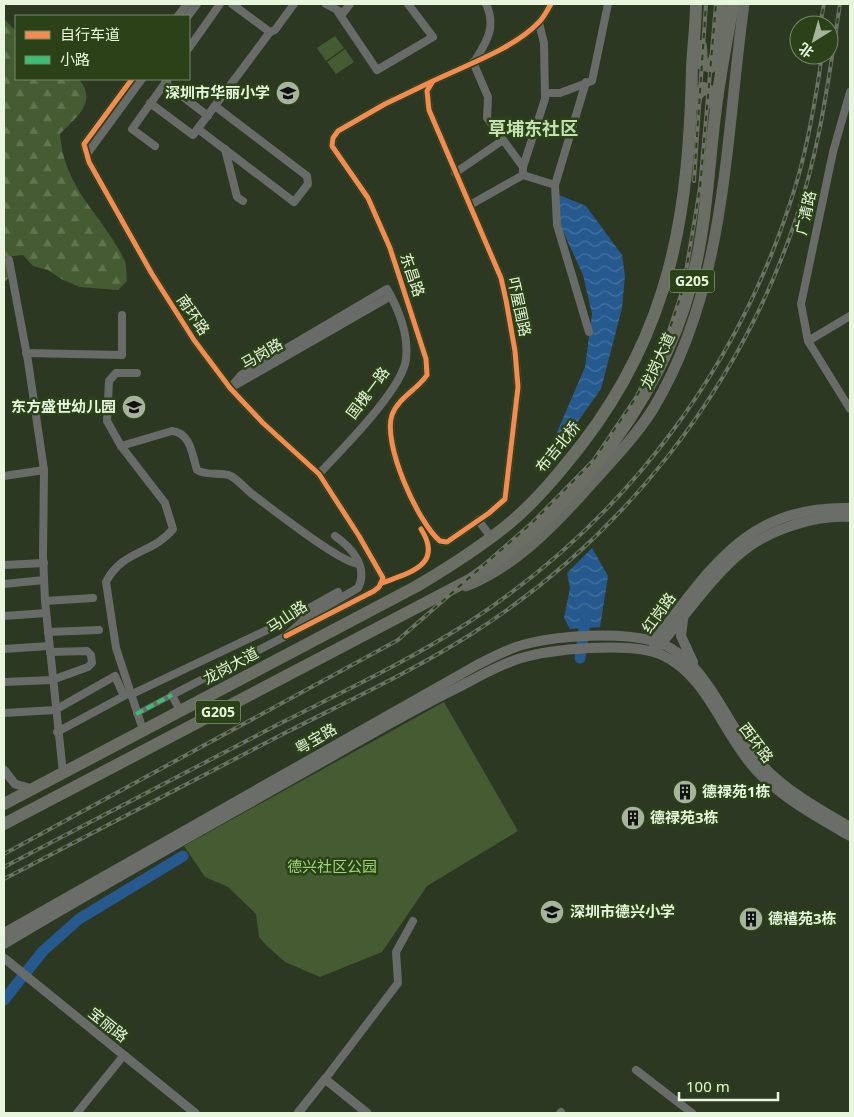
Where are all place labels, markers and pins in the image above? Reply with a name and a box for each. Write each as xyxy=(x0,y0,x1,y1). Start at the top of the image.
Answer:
school or university icon: 深圳市华丽小学 xyxy=(275,80,301,106)
place label: 深圳市华丽小学 xyxy=(165,82,270,102)
school or university icon: 东方盛世幼儿园 xyxy=(121,394,147,420)
place label: 东方盛世幼儿园 xyxy=(11,396,116,416)
building icon: 德禄苑1栋 xyxy=(672,779,698,805)
place label: 德禄苑1栋 xyxy=(702,781,771,801)
building icon: 德禄苑3栋 xyxy=(620,805,646,831)
place label: 德禄苑3栋 xyxy=(650,807,719,827)
school or university icon: 深圳市德兴小学 xyxy=(539,899,565,925)
place label: 深圳市德兴小学 xyxy=(570,901,675,921)
building icon: 德禧苑3栋 xyxy=(738,906,764,932)
place label: 德禧苑3栋 xyxy=(768,908,837,928)

